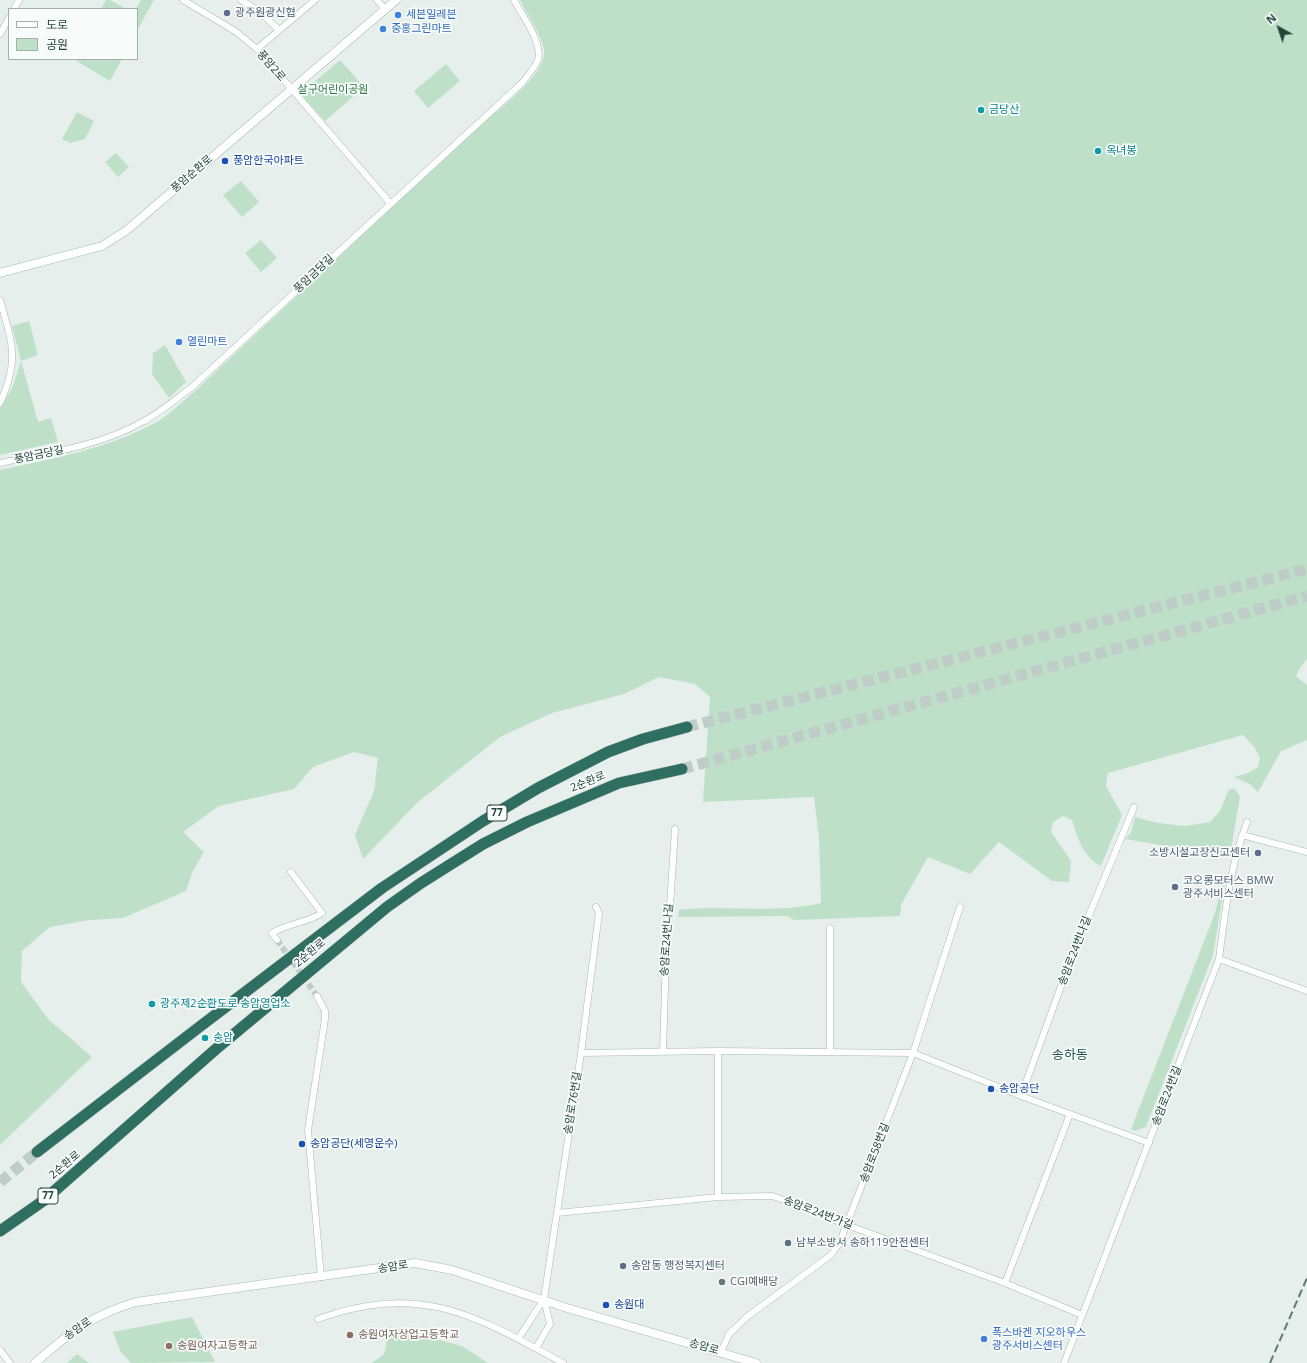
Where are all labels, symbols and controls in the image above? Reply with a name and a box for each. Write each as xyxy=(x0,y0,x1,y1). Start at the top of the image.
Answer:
place label: 광주원광신협 xyxy=(235,6,296,20)
legend xyxy=(8,8,138,60)
marker: 광주원광신협 xyxy=(222,8,232,18)
place label: 세븐일레븐 xyxy=(406,8,457,22)
north arrow xyxy=(1259,8,1299,48)
marker: 세븐일레븐 xyxy=(393,10,403,20)
text: N xyxy=(1263,10,1279,27)
text: 도로 xyxy=(46,16,68,33)
place label: 중흥그린마트 xyxy=(391,22,452,36)
marker: 중흥그린마트 xyxy=(378,24,388,34)
text: 공원 xyxy=(46,36,68,53)
street label: 풍암2로 xyxy=(254,48,288,84)
park label: 살구어린이공원 xyxy=(298,83,368,97)
place label: 금당산 xyxy=(989,103,1019,117)
marker: 금당산 xyxy=(976,105,986,115)
place label: 옥녀봉 xyxy=(1106,144,1136,158)
marker: 옥녀봉 xyxy=(1093,146,1103,156)
street label: 풍암순환로 xyxy=(169,152,215,196)
place label: 풍암한국아파트 xyxy=(233,154,304,168)
marker: 풍암한국아파트 xyxy=(220,156,230,166)
street label: 풍암금당길 xyxy=(291,252,337,296)
place label: 열린마트 xyxy=(187,335,227,349)
marker: 열린마트 xyxy=(174,337,184,347)
street label: 풍암금당길 xyxy=(13,443,65,467)
street label: 2순환로 xyxy=(569,769,607,795)
road number: 77 xyxy=(487,805,507,821)
place label: 소방시설고장신고센터 xyxy=(1149,846,1250,860)
marker: 소방시설고장신고센터 xyxy=(1253,848,1263,858)
place label: 코오롱모터스 BMW 광주서비스센터 xyxy=(1183,874,1274,900)
marker: 코오롱모터스 BMW 광주서비스센터 xyxy=(1170,882,1180,892)
street label: 송암로24번나길 xyxy=(658,903,676,977)
street label: 송암로24번나길 xyxy=(1056,914,1094,988)
street label: 2순환로 xyxy=(292,936,328,970)
place label: 광주제2순환도로 송암영업소 xyxy=(160,997,291,1011)
marker: 광주제2순환도로 송암영업소 xyxy=(147,999,157,1009)
place label: 송암 xyxy=(213,1031,233,1045)
marker: 송암 xyxy=(200,1033,210,1043)
district label: 송하동 xyxy=(1052,1047,1088,1063)
street label: 송암로24번길 xyxy=(1150,1064,1184,1128)
street label: 송암로76번길 xyxy=(562,1071,584,1135)
place label: 송암공단 xyxy=(999,1082,1039,1096)
marker: 송암공단 xyxy=(986,1084,996,1094)
street label: 송암로58번길 xyxy=(858,1121,892,1185)
place label: 송암공단(세영운수) xyxy=(310,1137,397,1151)
marker: 송암공단(세영운수) xyxy=(297,1139,307,1149)
street label: 2순환로 xyxy=(47,1148,83,1182)
road number: 77 xyxy=(38,1188,58,1204)
street label: 송암로24번가길 xyxy=(781,1194,855,1232)
place label: 남부소방서 송하119안전센터 xyxy=(796,1236,929,1250)
marker: 남부소방서 송하119안전센터 xyxy=(783,1238,793,1248)
street label: 송암로 xyxy=(377,1258,409,1276)
place label: 송암동 행정복지센터 xyxy=(631,1259,725,1273)
marker: 송암동 행정복지센터 xyxy=(618,1261,628,1271)
place label: CGI예배당 xyxy=(730,1275,778,1289)
marker: CGI예배당 xyxy=(717,1277,727,1287)
place label: 송원대 xyxy=(614,1298,644,1312)
marker: 송원대 xyxy=(601,1300,611,1310)
street label: 송암로 xyxy=(62,1315,94,1343)
place label: 폭스바겐 지오하우스 광주서비스센터 xyxy=(992,1326,1086,1352)
place label: 송원여자상업고등학교 xyxy=(358,1328,459,1342)
marker: 송원여자상업고등학교 xyxy=(345,1330,355,1340)
marker: 폭스바겐 지오하우스 광주서비스센터 xyxy=(979,1334,989,1344)
street label: 송암로 xyxy=(688,1336,720,1358)
place label: 송원여자고등학교 xyxy=(177,1339,258,1353)
marker: 송원여자고등학교 xyxy=(164,1341,174,1351)

